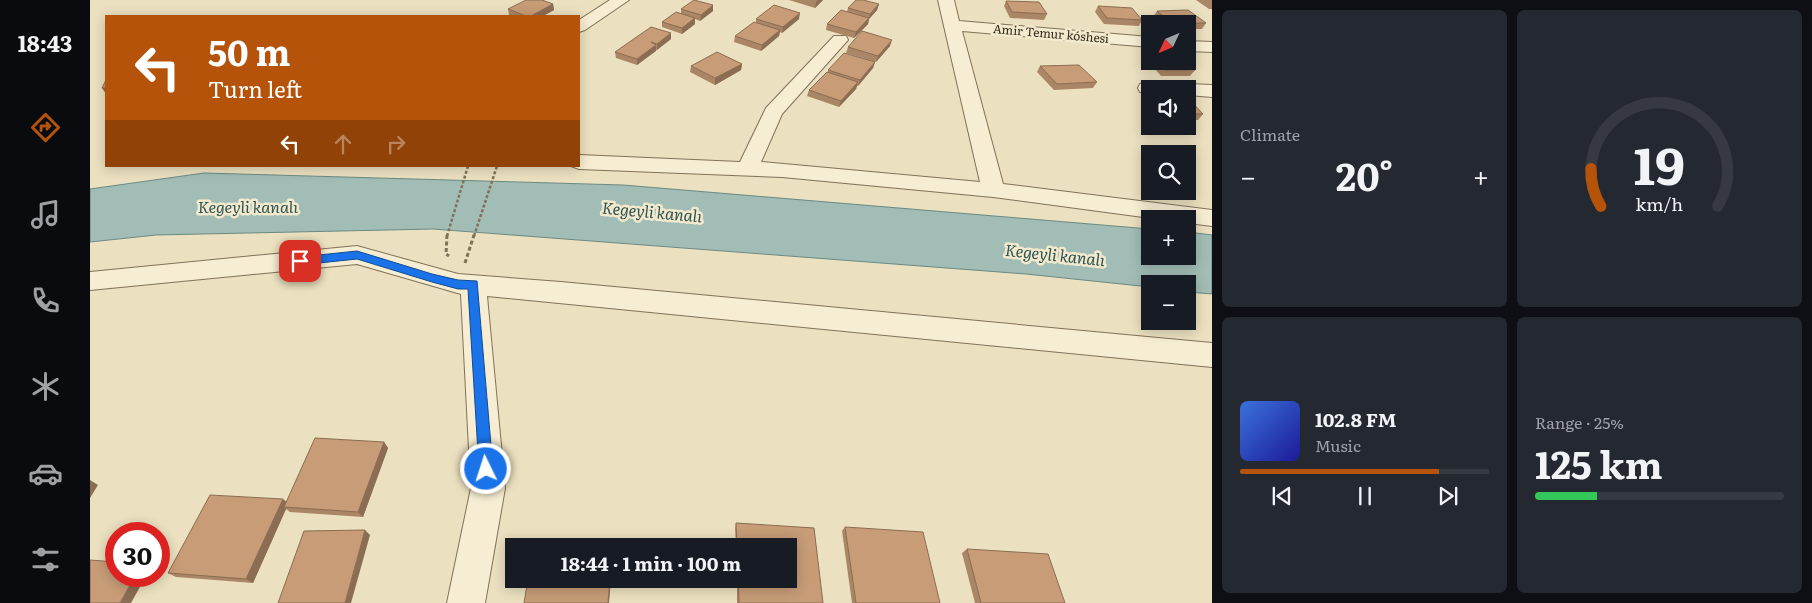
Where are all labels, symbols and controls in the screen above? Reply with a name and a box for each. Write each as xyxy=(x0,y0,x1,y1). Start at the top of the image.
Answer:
north arrow xyxy=(1141,15,1196,70)
map controls xyxy=(1141,15,1196,330)
street label: Amir Temur kóshesi xyxy=(992,19,1110,47)
text: 50 m xyxy=(208,25,291,77)
text: 18:43 xyxy=(18,26,72,59)
icon: left xyxy=(125,35,190,100)
text: Turn left xyxy=(208,72,302,105)
button: sound xyxy=(1141,80,1196,135)
icon: directions xyxy=(28,110,63,145)
text: Climate xyxy=(1240,122,1300,146)
text: 19 xyxy=(1634,123,1685,201)
icon: left xyxy=(276,130,304,158)
icon: ahead xyxy=(329,130,357,158)
icon: right xyxy=(382,130,410,158)
button: search xyxy=(1141,145,1196,200)
text: 20° xyxy=(1336,146,1393,203)
text: − xyxy=(1240,154,1256,196)
text: + xyxy=(1473,154,1489,196)
text: km/h xyxy=(1636,190,1683,217)
water label: Kegeyli kanalı xyxy=(198,194,298,218)
water label: Kegeyli kanalı xyxy=(601,195,703,227)
icon: music xyxy=(28,197,63,232)
button: + xyxy=(1141,210,1196,265)
water label: Kegeyli kanalı xyxy=(1004,237,1106,271)
pin xyxy=(279,240,321,282)
icon: arrive xyxy=(286,247,314,275)
button: − xyxy=(1141,275,1196,330)
icon: phone xyxy=(28,283,63,318)
icon: climate xyxy=(28,369,63,404)
text: 102.8 FM xyxy=(1315,405,1397,433)
text: Range · 25% xyxy=(1535,410,1624,434)
text: Music xyxy=(1315,433,1361,457)
text: 125 km xyxy=(1535,434,1663,491)
position arrow xyxy=(459,442,511,494)
icon: car xyxy=(28,456,63,491)
icon: previous xyxy=(1268,482,1296,510)
icon: pause xyxy=(1351,482,1379,510)
icon: next xyxy=(1434,482,1462,510)
speed limit sign: 30 xyxy=(105,522,170,587)
icon: filters xyxy=(28,542,63,577)
text: 18:44 · 1 min · 100 m xyxy=(561,549,741,577)

